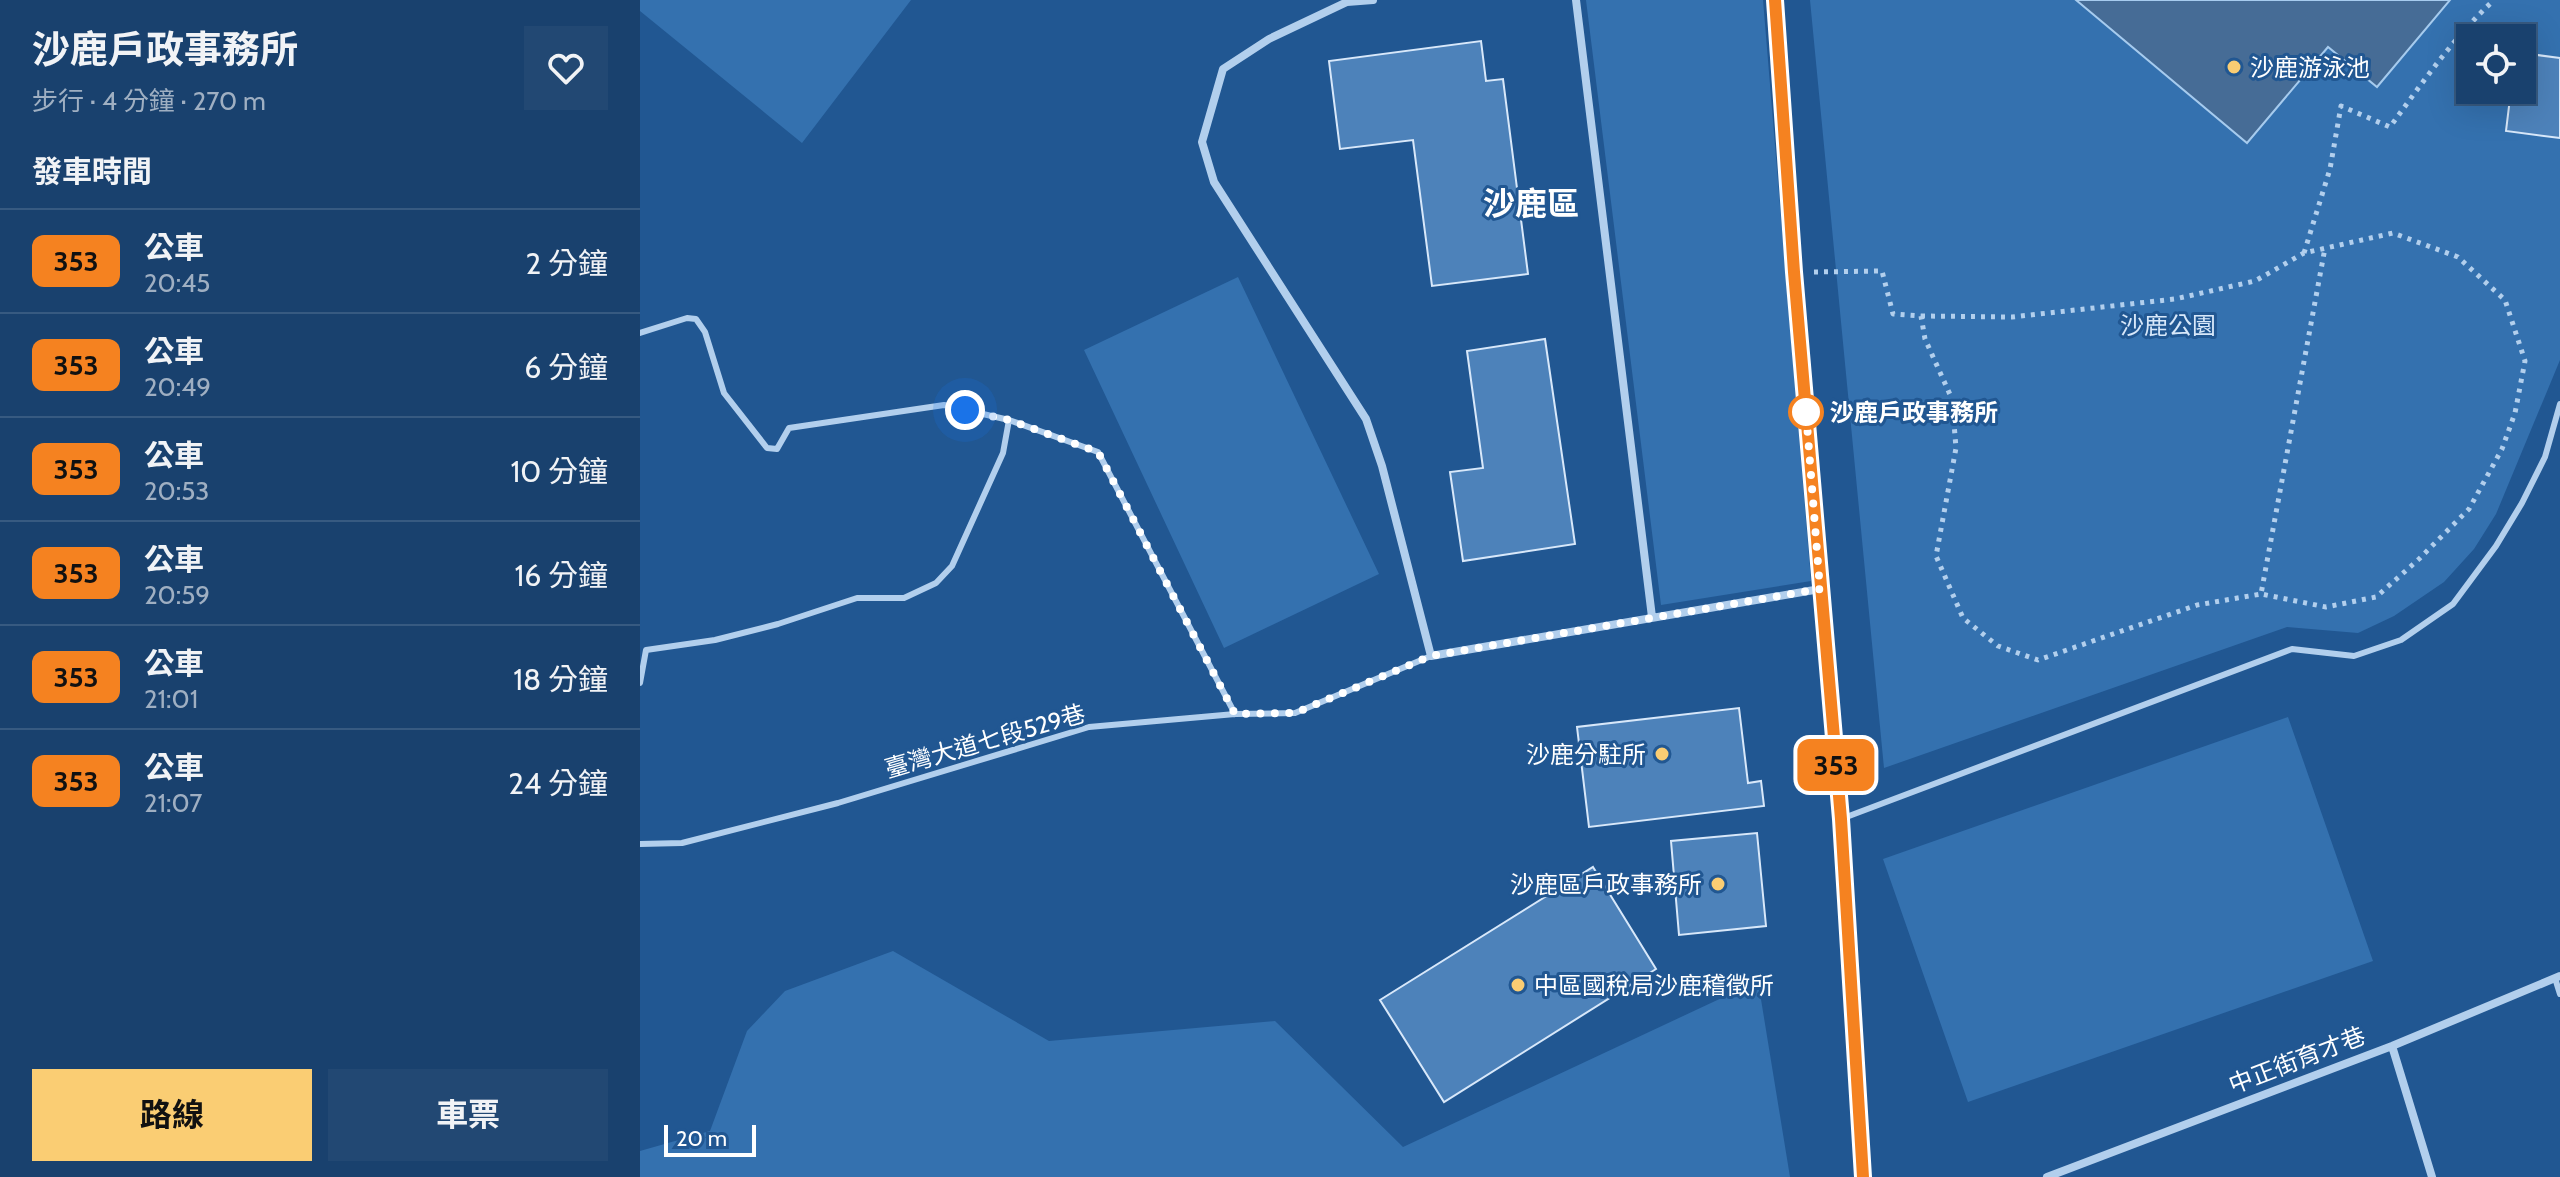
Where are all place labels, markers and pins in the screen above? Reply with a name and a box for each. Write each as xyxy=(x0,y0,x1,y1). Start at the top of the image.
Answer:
place label: 沙鹿游泳池 xyxy=(2250,53,2370,82)
marker: 沙鹿游泳池 xyxy=(2225,58,2243,76)
marker: 沙鹿戶政事務所 xyxy=(1789,395,1823,429)
place label: 沙鹿戶政事務所 xyxy=(1830,398,1998,427)
place label: 沙鹿分駐所 xyxy=(1526,740,1646,769)
marker: 沙鹿分駐所 xyxy=(1653,745,1671,763)
place label: 沙鹿區戶政事務所 xyxy=(1510,870,1702,899)
marker: 沙鹿區戶政事務所 xyxy=(1709,875,1727,893)
place label: 中區國稅局沙鹿稽徵所 xyxy=(1534,971,1774,1000)
marker: 中區國稅局沙鹿稽徵所 xyxy=(1509,976,1527,994)

